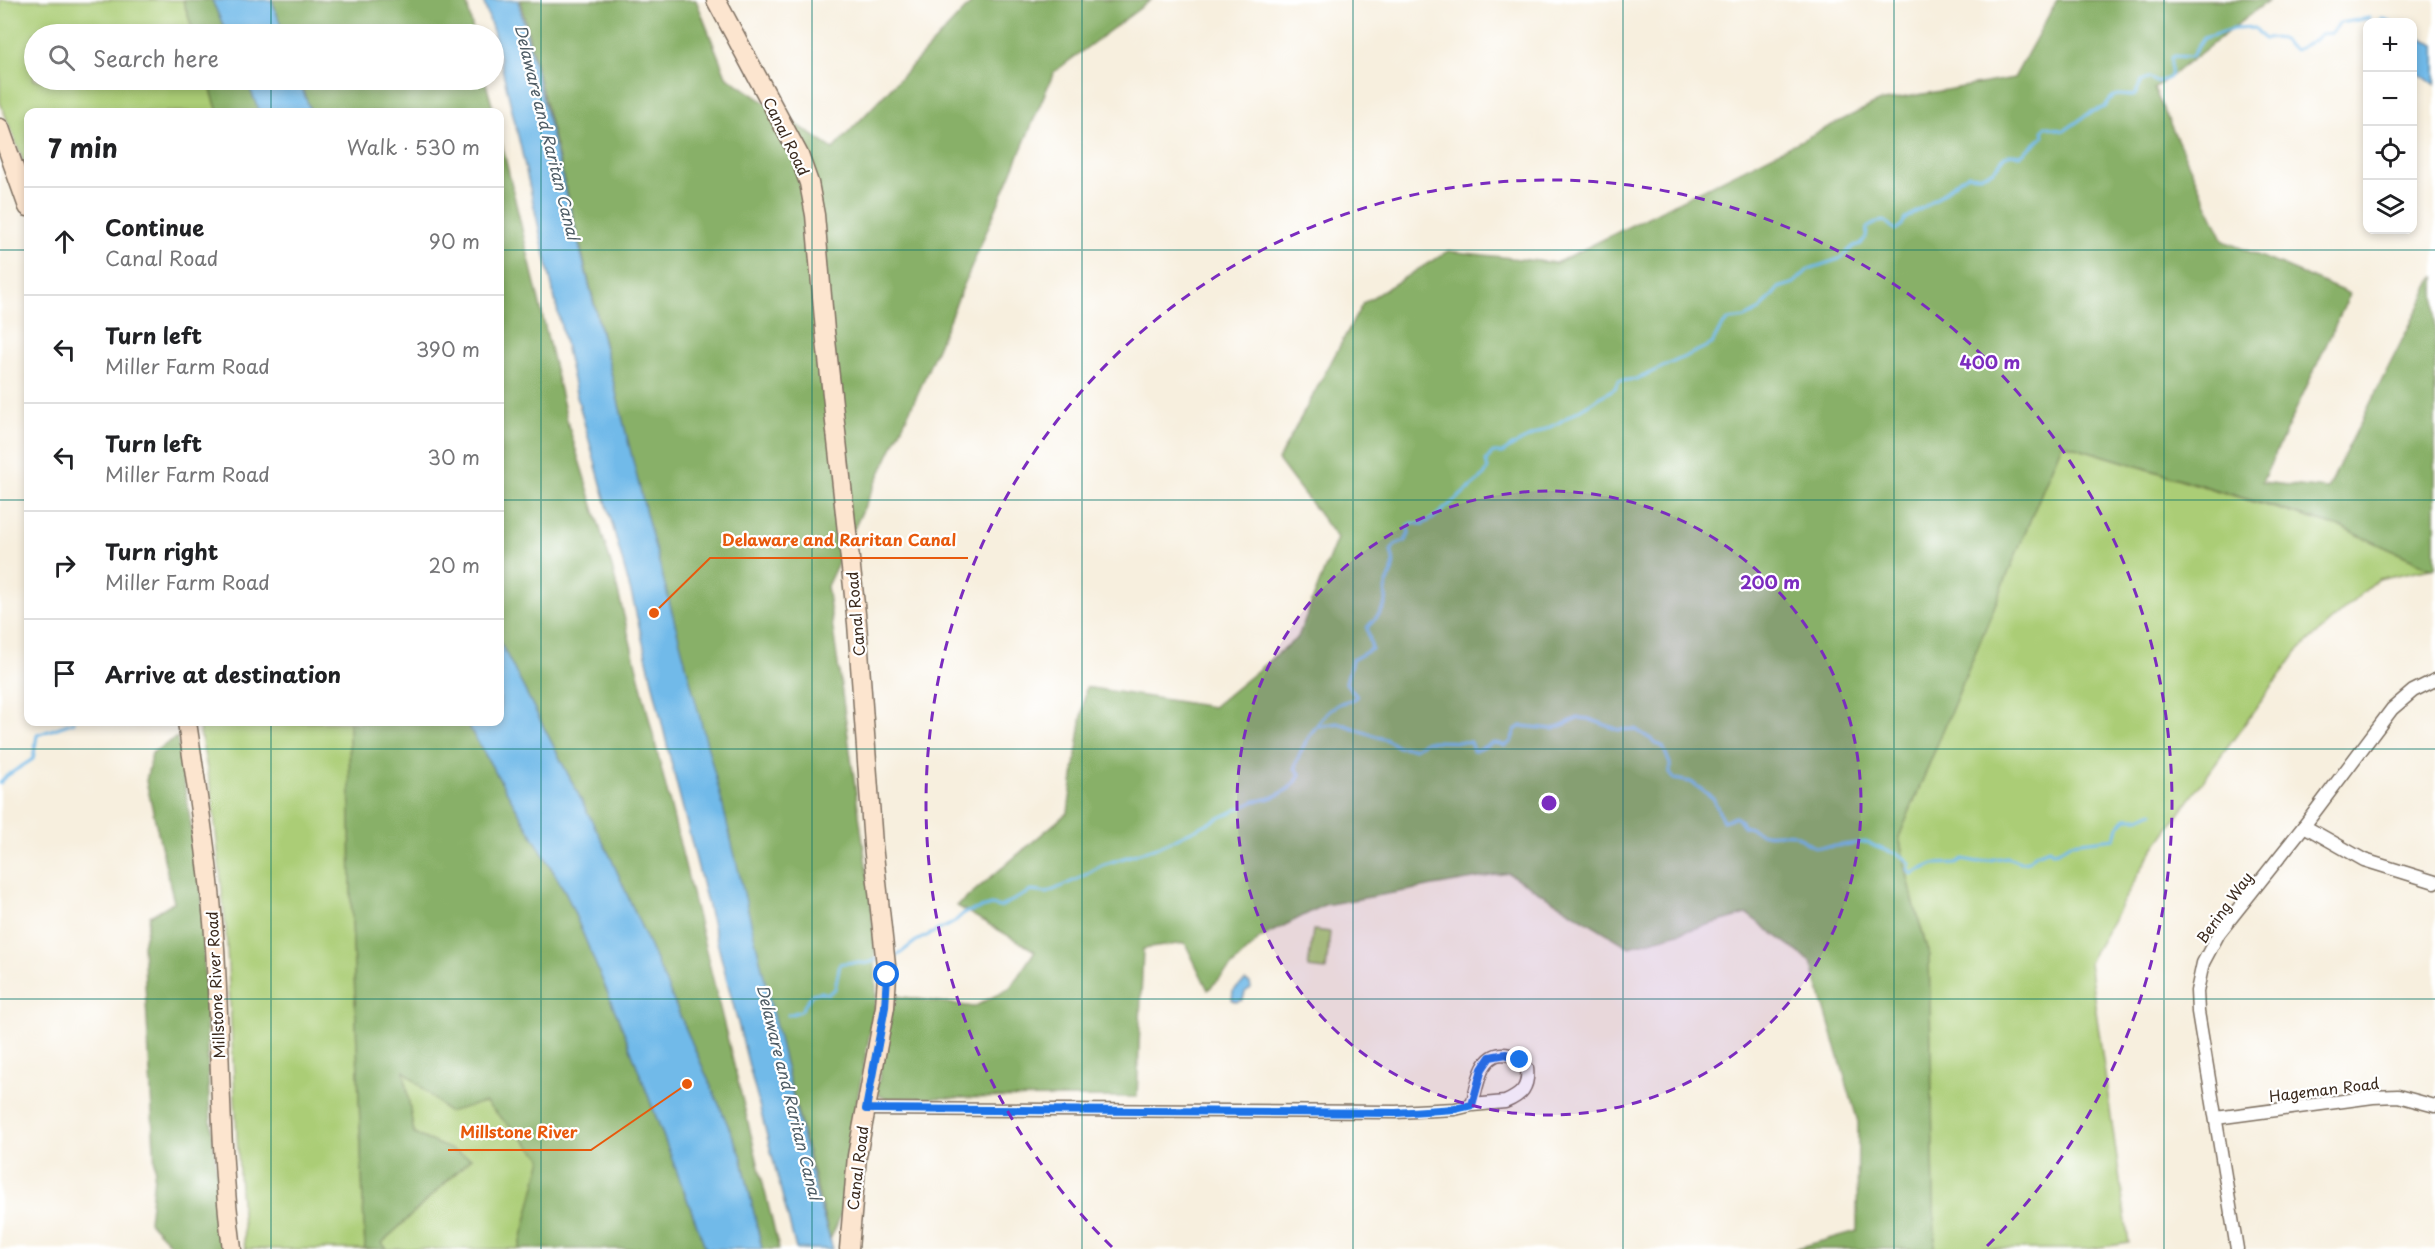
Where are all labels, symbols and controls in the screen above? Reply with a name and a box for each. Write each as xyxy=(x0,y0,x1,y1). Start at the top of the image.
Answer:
map controls xyxy=(2363,18,2417,234)
button: + xyxy=(2363,18,2417,72)
water label: Delaware and Raritan Canal xyxy=(510,22,587,245)
search box xyxy=(24,24,504,90)
icon: search xyxy=(45,41,78,74)
text: Search here xyxy=(93,41,219,74)
button: − xyxy=(2363,72,2417,126)
street label: Canal Road xyxy=(758,93,816,179)
button: locate xyxy=(2363,126,2417,180)
text: 7 min xyxy=(48,128,118,167)
text: Walk · 530 m xyxy=(347,132,480,162)
button: layers xyxy=(2363,180,2417,234)
text: Continue xyxy=(105,210,204,243)
icon: ahead xyxy=(48,225,81,258)
text: 90 m xyxy=(429,226,480,256)
text: Canal Road xyxy=(105,243,218,273)
text: Turn left xyxy=(105,318,202,351)
icon: left xyxy=(48,333,81,366)
text: 390 m xyxy=(416,334,480,364)
text: 400 m xyxy=(1960,348,2020,375)
text: Miller Farm Road xyxy=(105,351,270,381)
text: Turn left xyxy=(105,426,202,459)
icon: left xyxy=(48,441,81,474)
text: 30 m xyxy=(427,442,480,472)
text: Miller Farm Road xyxy=(105,459,270,489)
callout: Delaware and Raritan Canal xyxy=(710,524,968,558)
text: Delaware and Raritan Canal xyxy=(722,527,956,551)
text: Turn right xyxy=(105,534,218,567)
icon: right xyxy=(48,549,81,582)
text: 20 m xyxy=(428,550,480,580)
text: Miller Farm Road xyxy=(105,567,270,597)
text: 200 m xyxy=(1740,568,1800,595)
street label: Canal Road xyxy=(840,571,870,657)
icon: arrive xyxy=(48,657,81,690)
text: Arrive at destination xyxy=(105,657,341,690)
centre of rings xyxy=(1539,793,1559,813)
street label: Bering Way xyxy=(2190,866,2258,948)
street label: Millstone River Road xyxy=(200,911,230,1059)
route start xyxy=(873,961,899,987)
water label: Delaware and Raritan Canal xyxy=(752,982,829,1205)
route end xyxy=(1506,1046,1532,1072)
street label: Hageman Road xyxy=(2268,1071,2381,1107)
callout: Millstone River xyxy=(448,1116,591,1150)
text: Millstone River xyxy=(460,1119,578,1143)
street label: Canal Road xyxy=(840,1124,874,1212)

